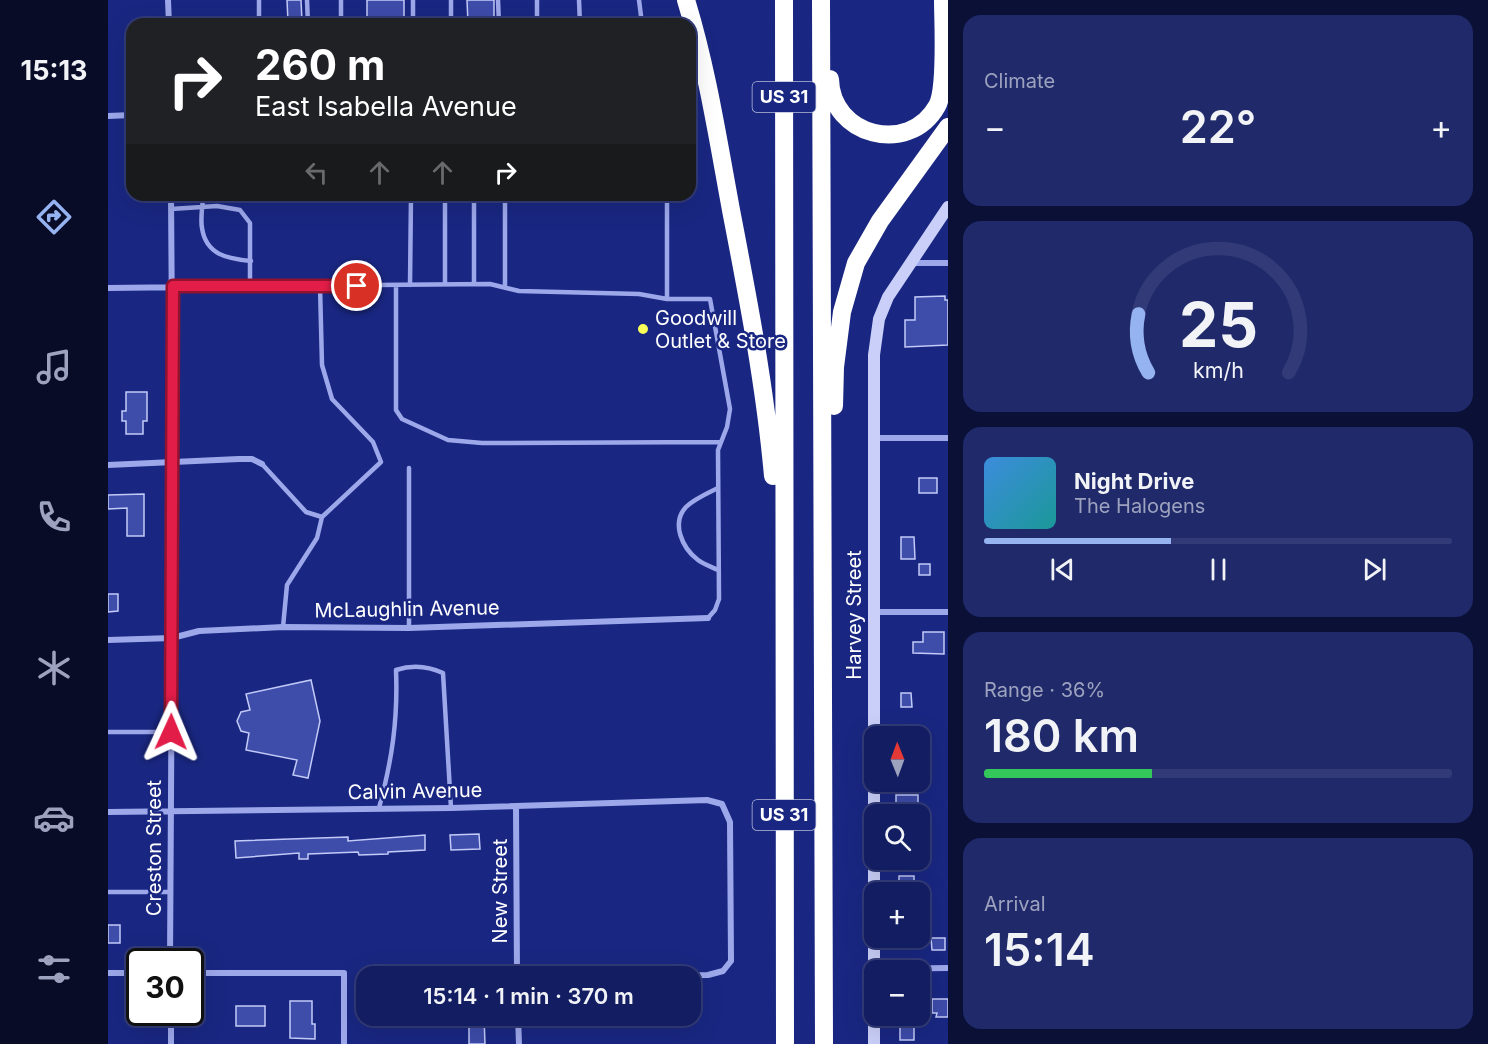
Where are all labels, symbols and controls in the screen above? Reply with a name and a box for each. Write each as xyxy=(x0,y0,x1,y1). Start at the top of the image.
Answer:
text: 260 m xyxy=(255,39,385,90)
icon: right xyxy=(156,42,234,120)
text: 15:13 xyxy=(21,54,88,87)
text: Climate xyxy=(984,69,1055,93)
road number: US 31 xyxy=(752,82,816,112)
text: East Isabella Avenue xyxy=(255,90,517,123)
text: 22° xyxy=(1180,99,1256,154)
text: − xyxy=(984,107,1006,147)
text: + xyxy=(1430,107,1452,147)
icon: left xyxy=(300,156,333,189)
icon: ahead xyxy=(363,156,396,189)
icon: ahead xyxy=(426,156,459,189)
icon: right xyxy=(489,156,522,189)
icon: directions xyxy=(33,196,75,238)
pin xyxy=(331,260,382,311)
icon: arrive xyxy=(340,269,373,302)
text: 25 xyxy=(1178,287,1258,362)
place label: Goodwill Outlet & Store xyxy=(655,306,786,353)
marker: Goodwill Outlet & Store xyxy=(636,322,650,336)
icon: music xyxy=(33,346,75,388)
text: km/h xyxy=(1193,358,1243,384)
text: Night Drive xyxy=(1074,468,1194,494)
text: The Halogens xyxy=(1074,494,1205,518)
icon: phone xyxy=(33,496,75,538)
street label: Harvey Street xyxy=(842,550,866,680)
icon: previous xyxy=(1046,553,1079,586)
icon: pause xyxy=(1202,553,1235,586)
icon: next xyxy=(1358,553,1391,586)
street label: McLaughlin Avenue xyxy=(314,595,500,623)
icon: climate xyxy=(33,647,75,689)
text: Range · 36% xyxy=(984,678,1105,702)
position arrow xyxy=(139,700,203,764)
text: 180 km xyxy=(984,708,1139,763)
north arrow xyxy=(864,726,930,792)
map controls xyxy=(864,726,930,1026)
street label: Calvin Avenue xyxy=(348,778,482,804)
street label: Creston Street xyxy=(142,779,166,916)
icon: car xyxy=(33,797,75,839)
road number: US 31 xyxy=(752,800,816,830)
button: search xyxy=(864,804,930,870)
street label: New Street xyxy=(488,838,512,943)
button: + xyxy=(864,882,930,948)
text: Arrival xyxy=(984,892,1046,916)
text: 15:14 xyxy=(984,922,1095,977)
icon: filters xyxy=(33,948,75,990)
speed limit sign: 30 xyxy=(126,948,204,1026)
button: − xyxy=(864,960,930,1026)
text: 15:14 · 1 min · 370 m xyxy=(423,983,634,1009)

